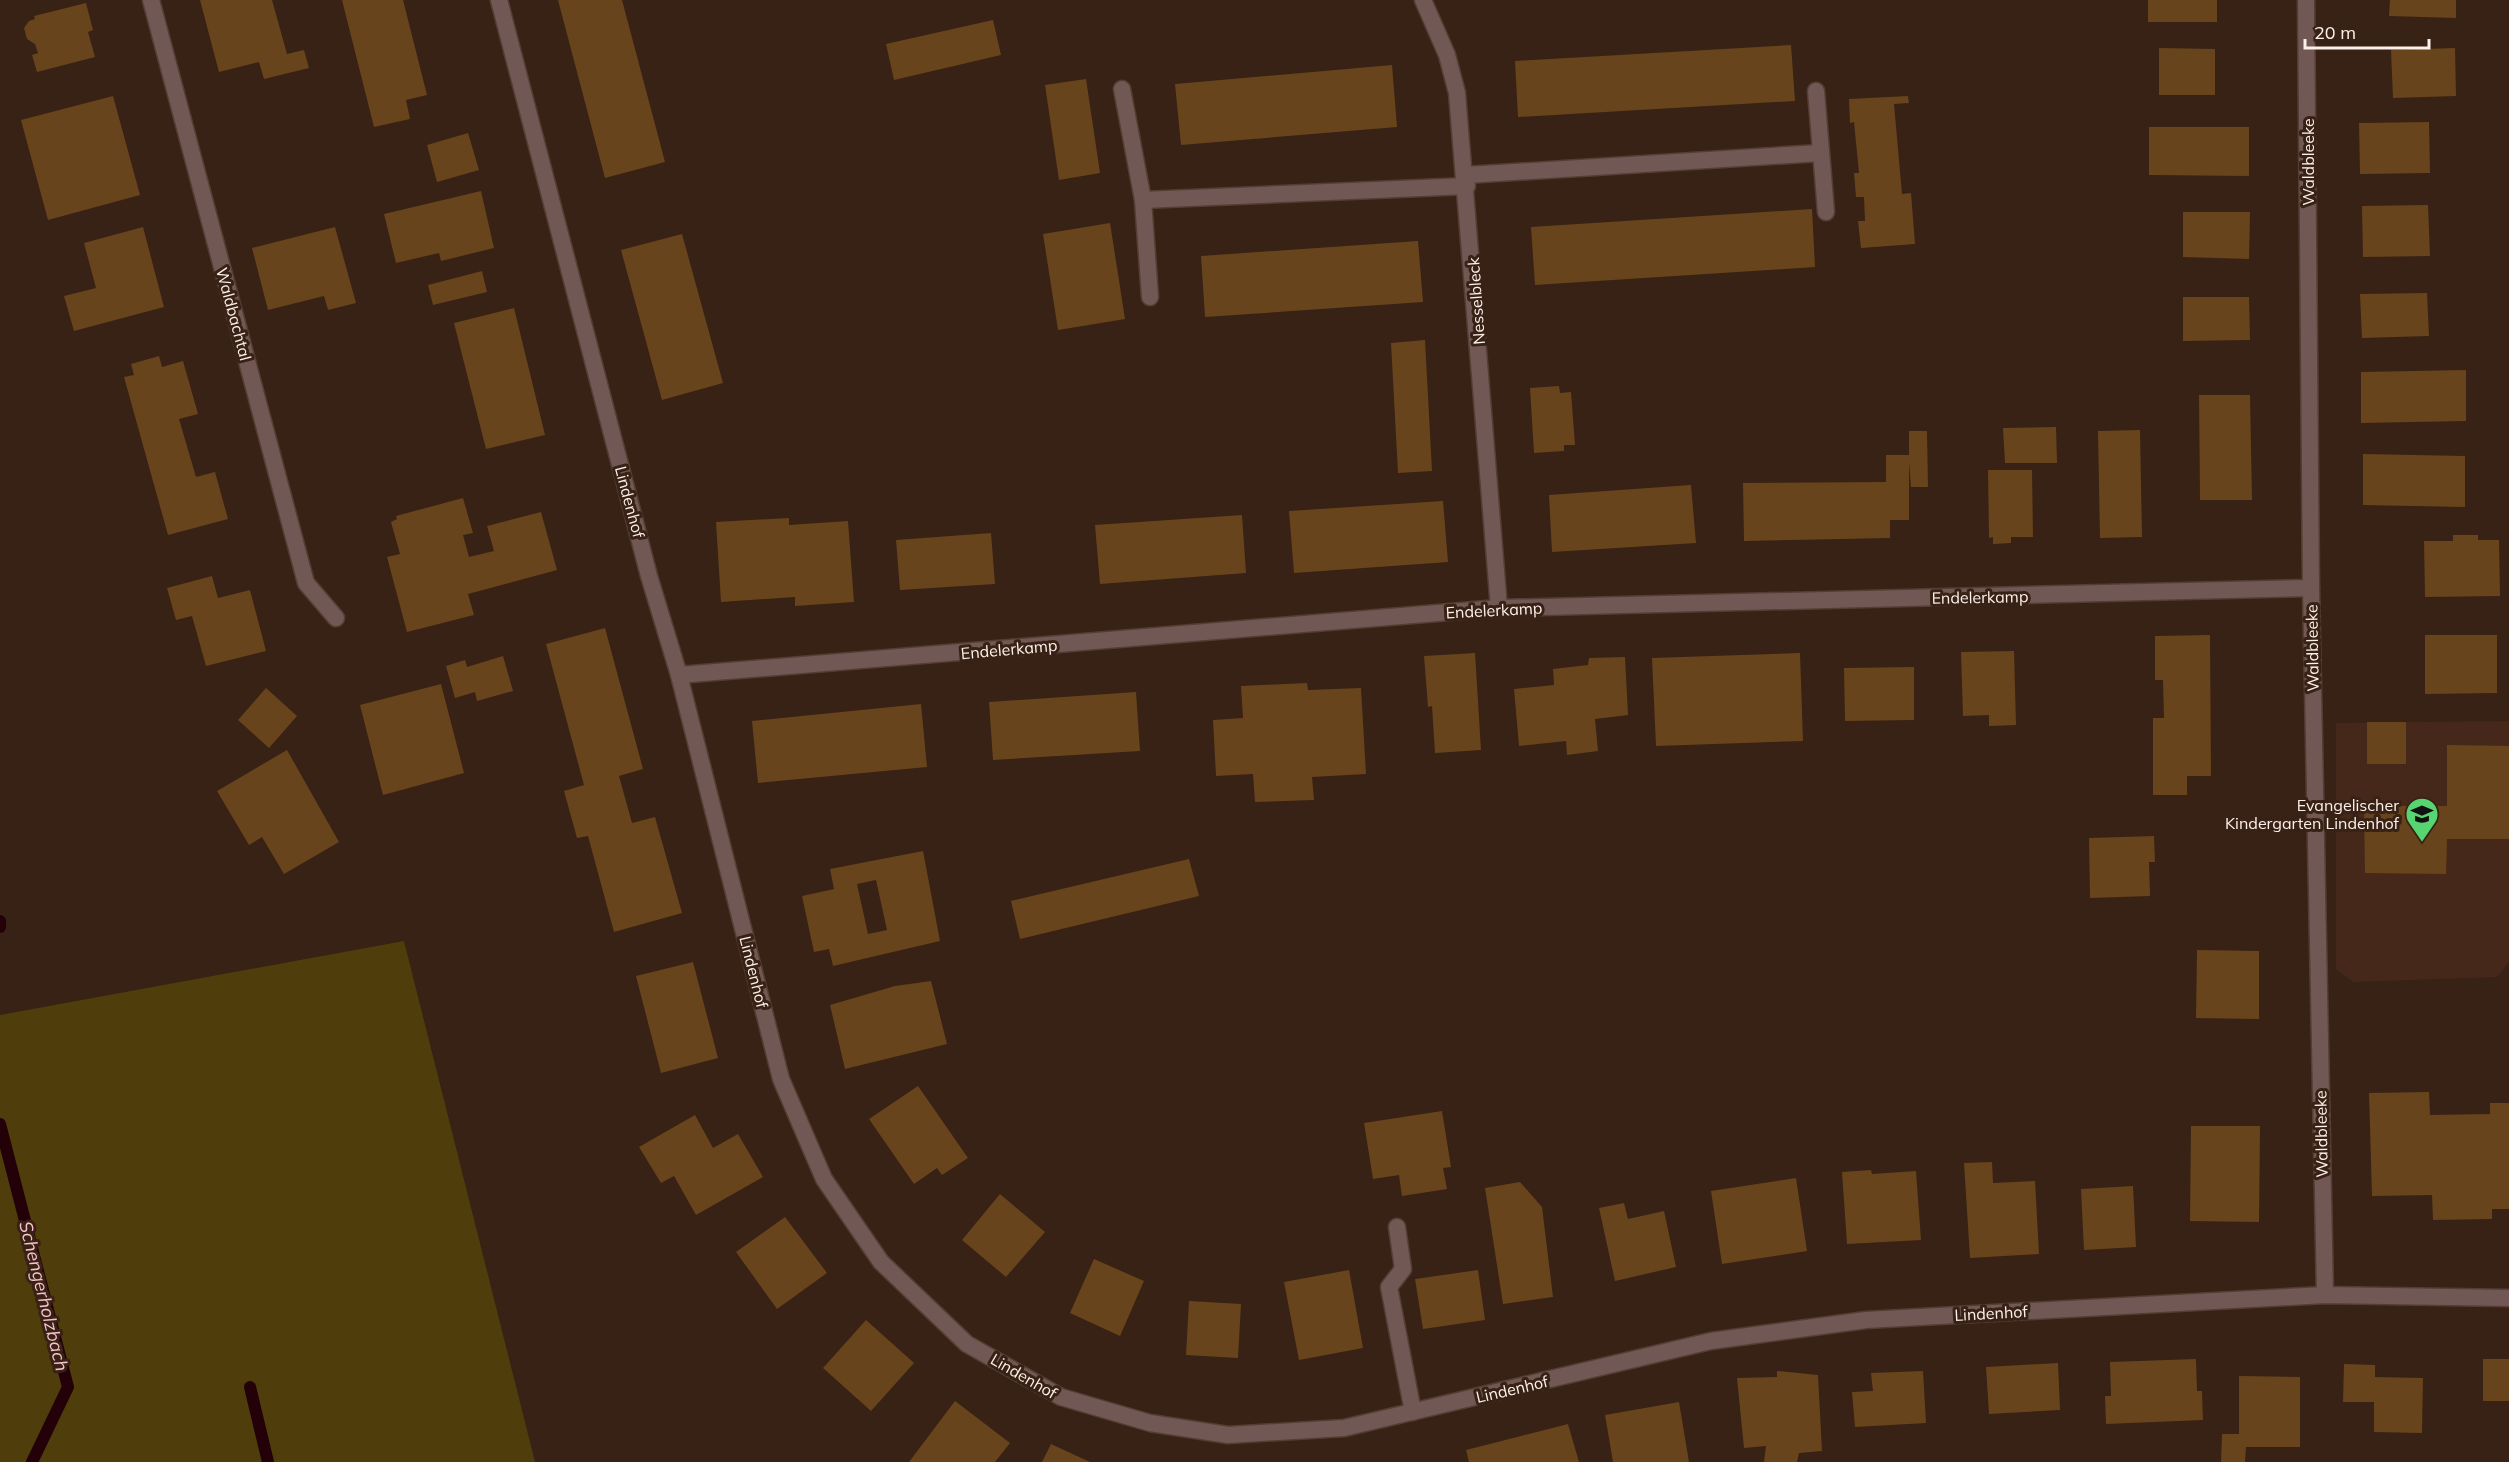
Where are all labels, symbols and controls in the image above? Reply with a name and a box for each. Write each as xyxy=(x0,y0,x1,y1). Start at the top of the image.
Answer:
scale bar xyxy=(2305,12,2430,50)
text: 20 m xyxy=(2314,21,2356,44)
street label: Waldbleeke xyxy=(2298,118,2318,206)
street label: Nesselbleck xyxy=(1463,256,1489,345)
street label: Waldbachtal xyxy=(212,265,256,363)
street label: Lindenhof xyxy=(611,464,649,541)
street label: Endelerkamp xyxy=(1931,586,2029,608)
street label: Endelerkamp xyxy=(1445,597,1543,623)
street label: Waldbleeke xyxy=(2301,604,2323,692)
street label: Endelerkamp xyxy=(960,635,1058,663)
place label: Evangelischer Kindergarten Lindenhof xyxy=(2225,795,2400,833)
school or university icon: Evangelischer Kindergarten Lindenhof xyxy=(2404,796,2440,843)
street label: Lindenhof xyxy=(735,934,773,1011)
street label: Waldbleeke xyxy=(2310,1090,2332,1178)
water label: Schengerholzbach xyxy=(14,1219,74,1373)
street label: Lindenhof xyxy=(1954,1301,2029,1325)
street label: Lindenhof xyxy=(987,1349,1061,1403)
street label: Lindenhof xyxy=(1474,1371,1551,1407)

